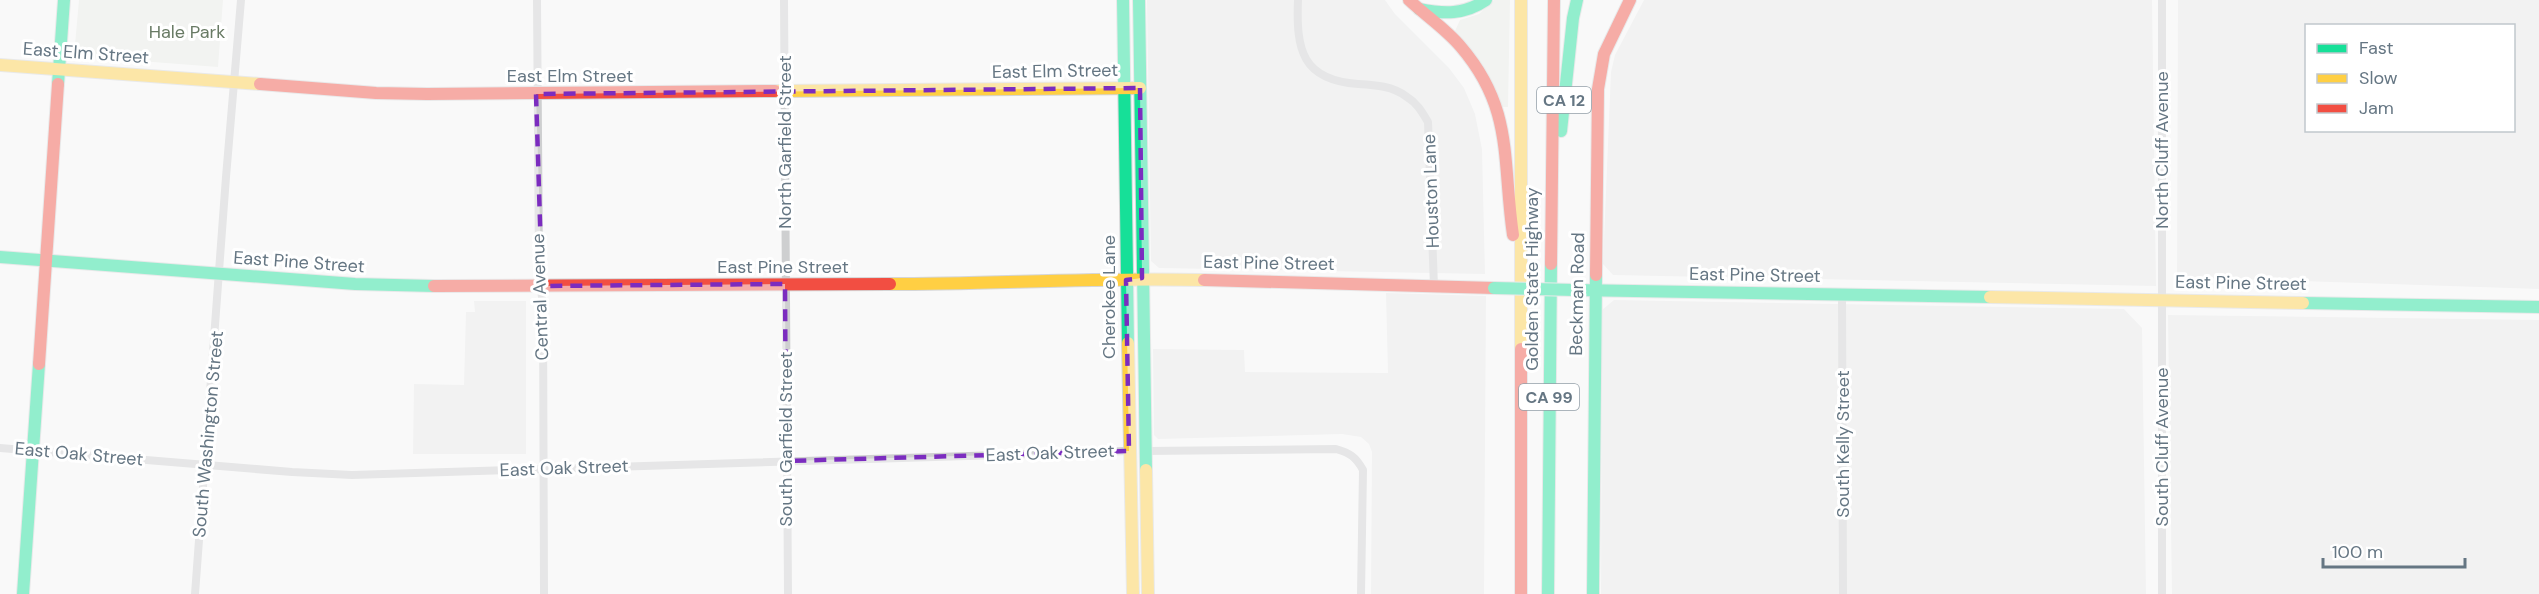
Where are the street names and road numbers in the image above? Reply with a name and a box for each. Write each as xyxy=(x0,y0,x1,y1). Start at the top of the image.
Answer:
street label: East Elm Street xyxy=(22,37,150,69)
street label: North Garfield Street xyxy=(773,55,797,229)
street label: East Elm Street xyxy=(992,58,1118,84)
street label: East Elm Street xyxy=(507,64,633,88)
street label: North Cluff Avenue xyxy=(2150,71,2174,229)
road number: CA 12 xyxy=(1537,87,1591,113)
street label: Houston Lane xyxy=(1417,133,1445,249)
street label: Golden State Highway xyxy=(1520,187,1544,371)
street label: Beckman Road xyxy=(1564,232,1590,356)
street label: Central Avenue xyxy=(526,233,554,361)
street label: Cherokee Lane xyxy=(1097,235,1121,359)
street label: East Pine Street xyxy=(233,245,365,279)
street label: East Pine Street xyxy=(1203,250,1335,276)
street label: East Pine Street xyxy=(717,255,849,279)
street label: East Pine Street xyxy=(1689,262,1821,288)
street label: East Pine Street xyxy=(2175,270,2307,296)
street label: South Washington Street xyxy=(187,330,229,538)
street label: South Garfield Street xyxy=(774,351,798,527)
street label: South Cluff Avenue xyxy=(2150,367,2174,527)
street label: South Kelly Street xyxy=(1831,370,1855,518)
road number: CA 99 xyxy=(1519,384,1579,410)
street label: East Oak Street xyxy=(14,436,144,472)
street label: East Oak Street xyxy=(985,439,1115,467)
street label: East Oak Street xyxy=(499,454,629,482)

